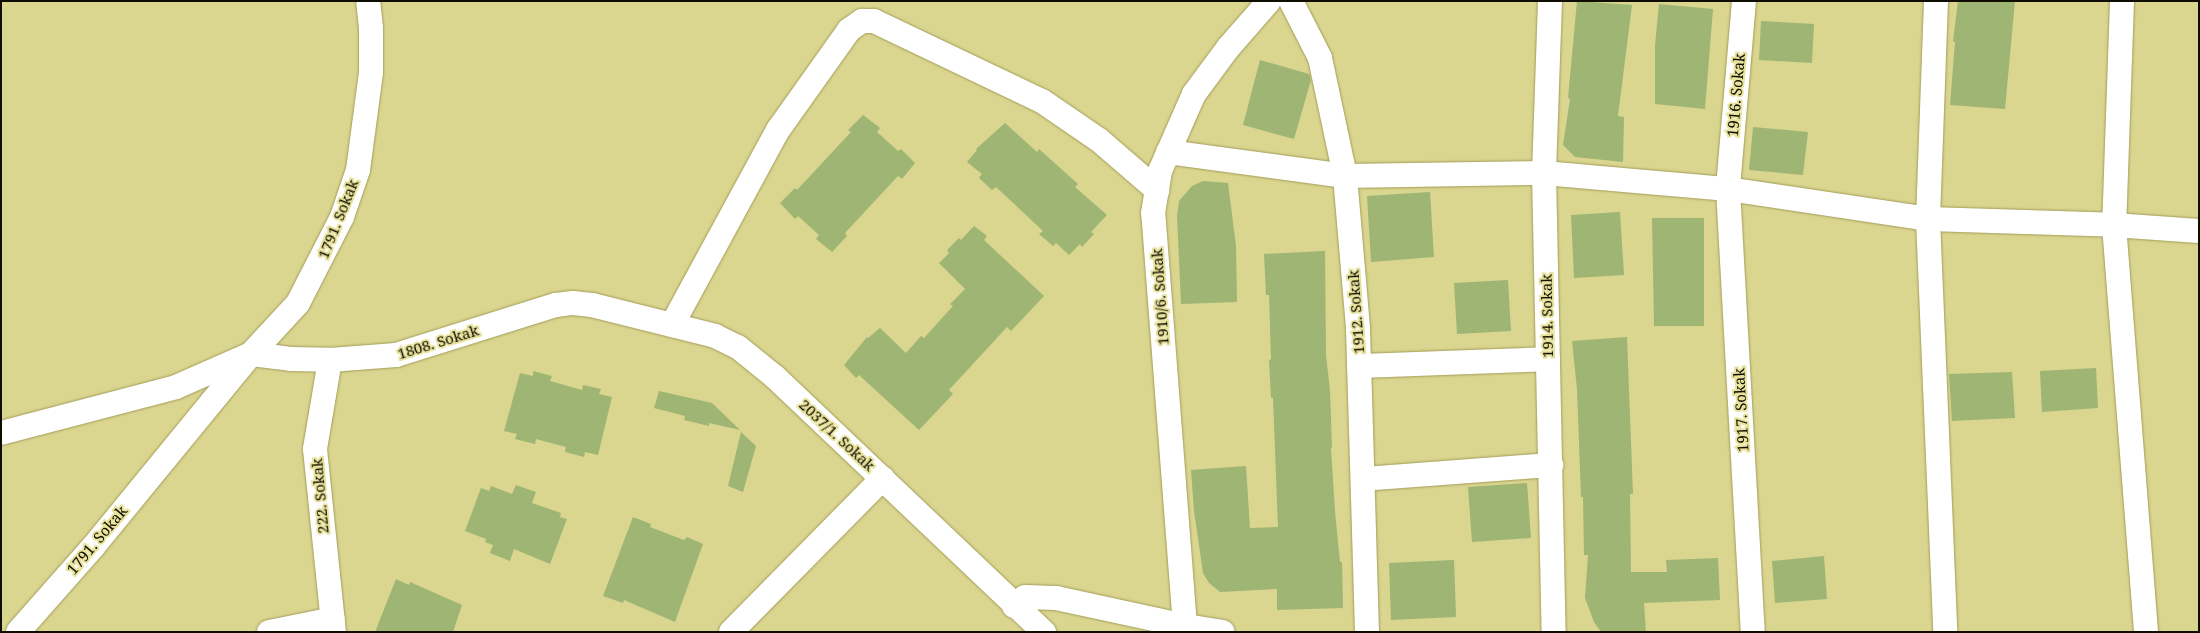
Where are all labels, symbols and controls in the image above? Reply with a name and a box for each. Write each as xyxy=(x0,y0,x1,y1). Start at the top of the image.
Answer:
street label: 1916. Sokak xyxy=(1723,52,1749,138)
street label: 1791. Sokak xyxy=(314,177,362,261)
street label: 1910/6. Sokak xyxy=(1148,248,1172,346)
street label: 1912. Sokak xyxy=(1344,269,1368,355)
street label: 1914. Sokak xyxy=(1537,274,1557,358)
street label: 1808. Sokak xyxy=(395,321,481,363)
street label: 1917. Sokak xyxy=(1730,368,1752,452)
street label: 2037/1. Sokak xyxy=(795,395,879,475)
street label: 222. Sokak xyxy=(308,458,332,534)
street label: 1791. Sokak xyxy=(63,502,131,578)

